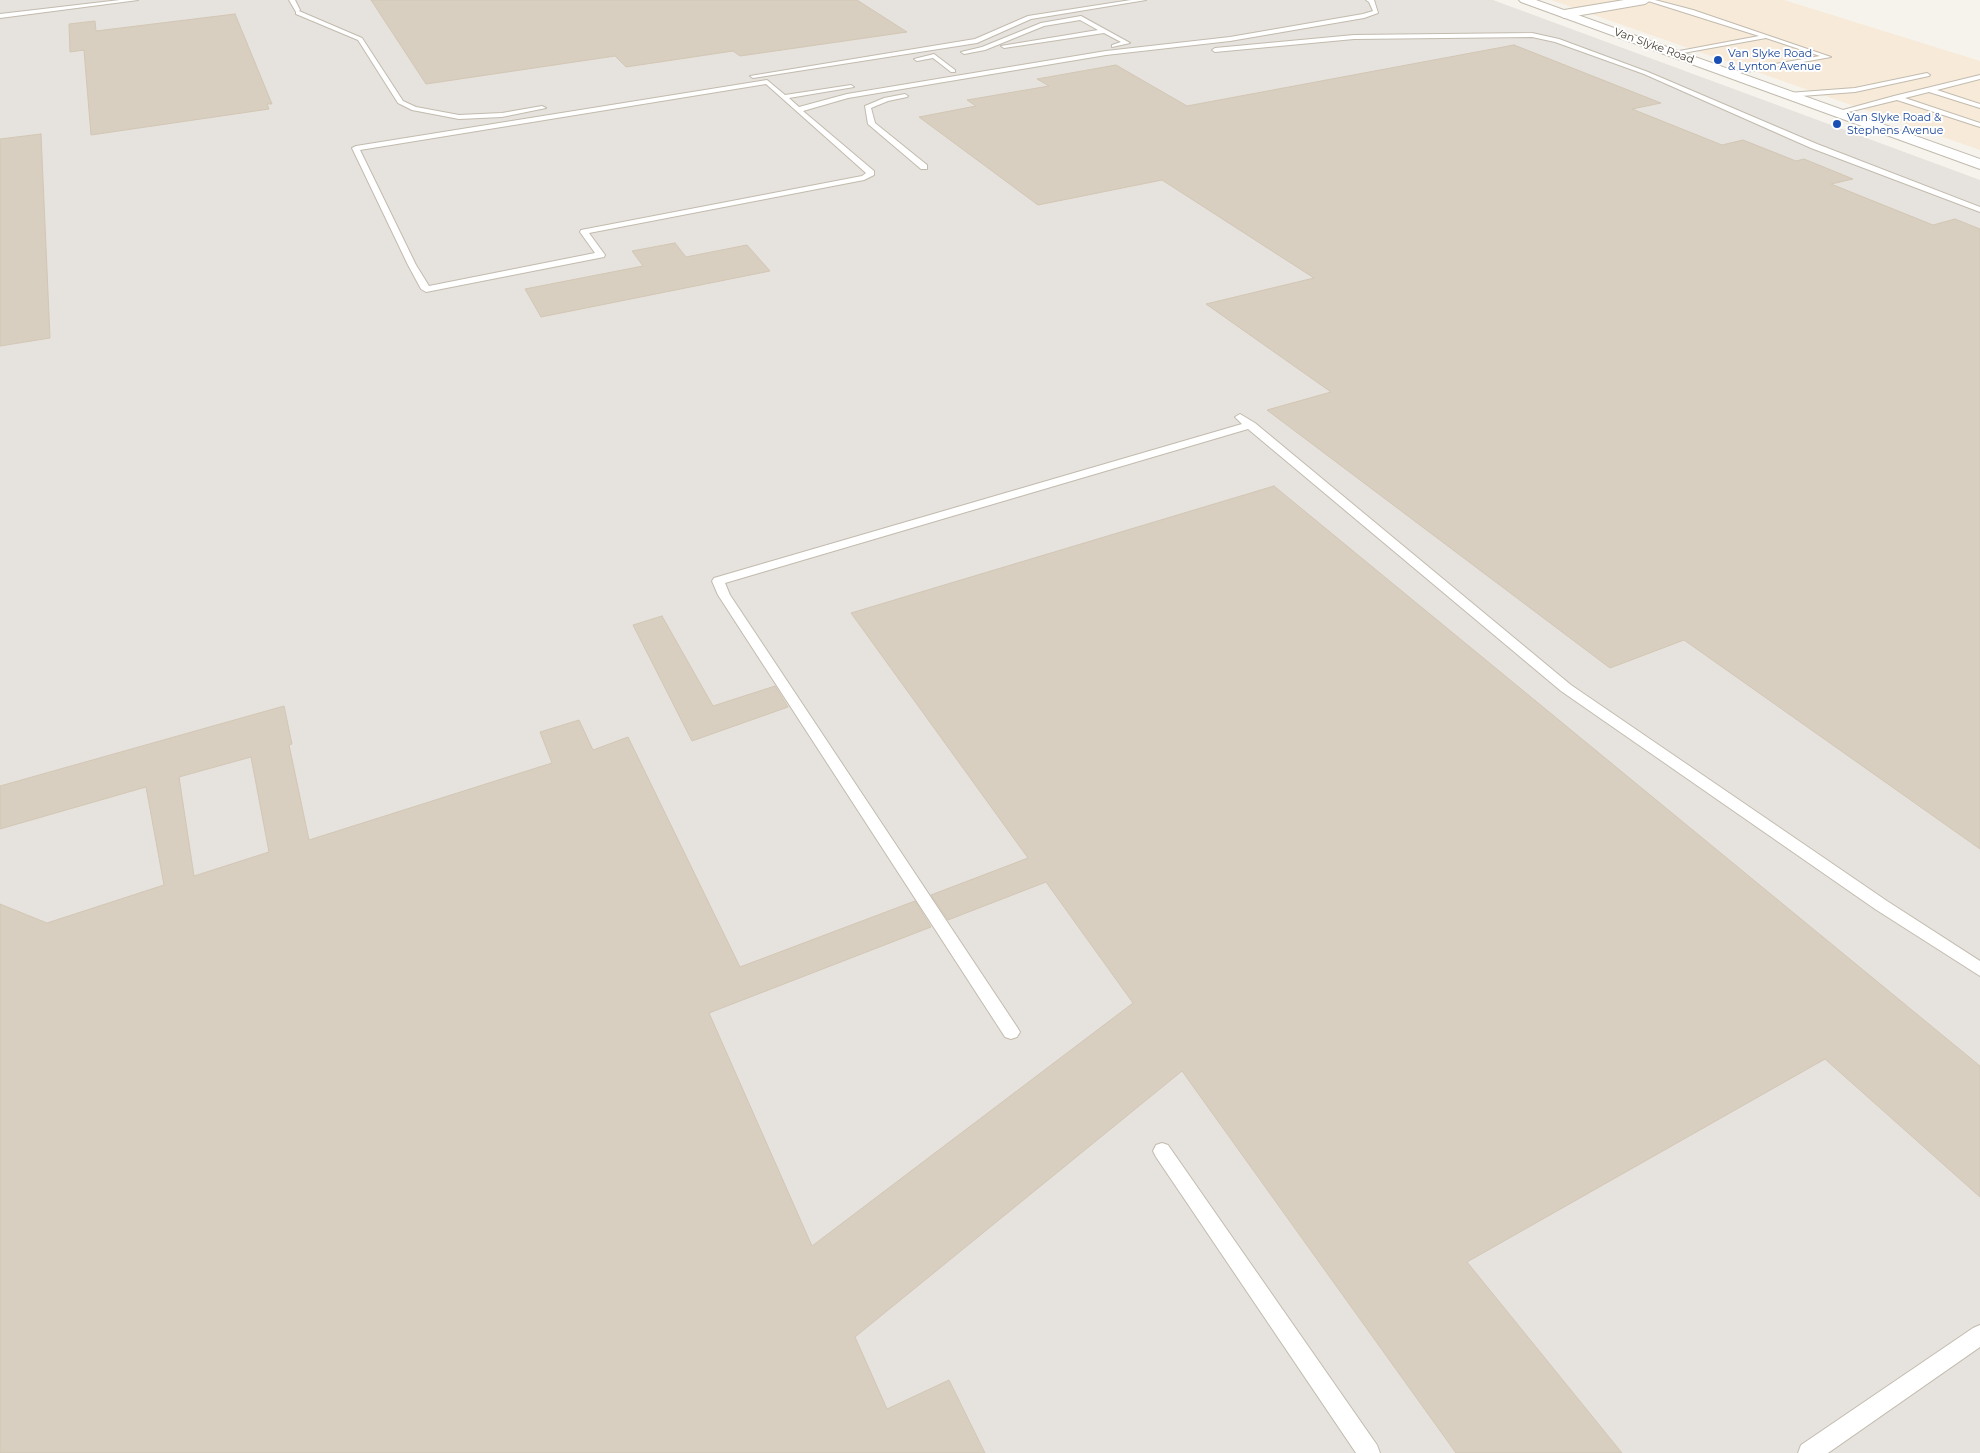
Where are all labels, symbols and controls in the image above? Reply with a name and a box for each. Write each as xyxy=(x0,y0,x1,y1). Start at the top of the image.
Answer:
street label: Van Slyke Road xyxy=(1612,25,1696,67)
place label: Van Slyke Road & Lynton Avenue xyxy=(1728,47,1821,73)
marker: Van Slyke Road & Lynton Avenue xyxy=(1712,54,1724,66)
place label: Van Slyke Road & Stephens Avenue xyxy=(1847,111,1943,137)
marker: Van Slyke Road & Stephens Avenue xyxy=(1831,118,1843,130)

